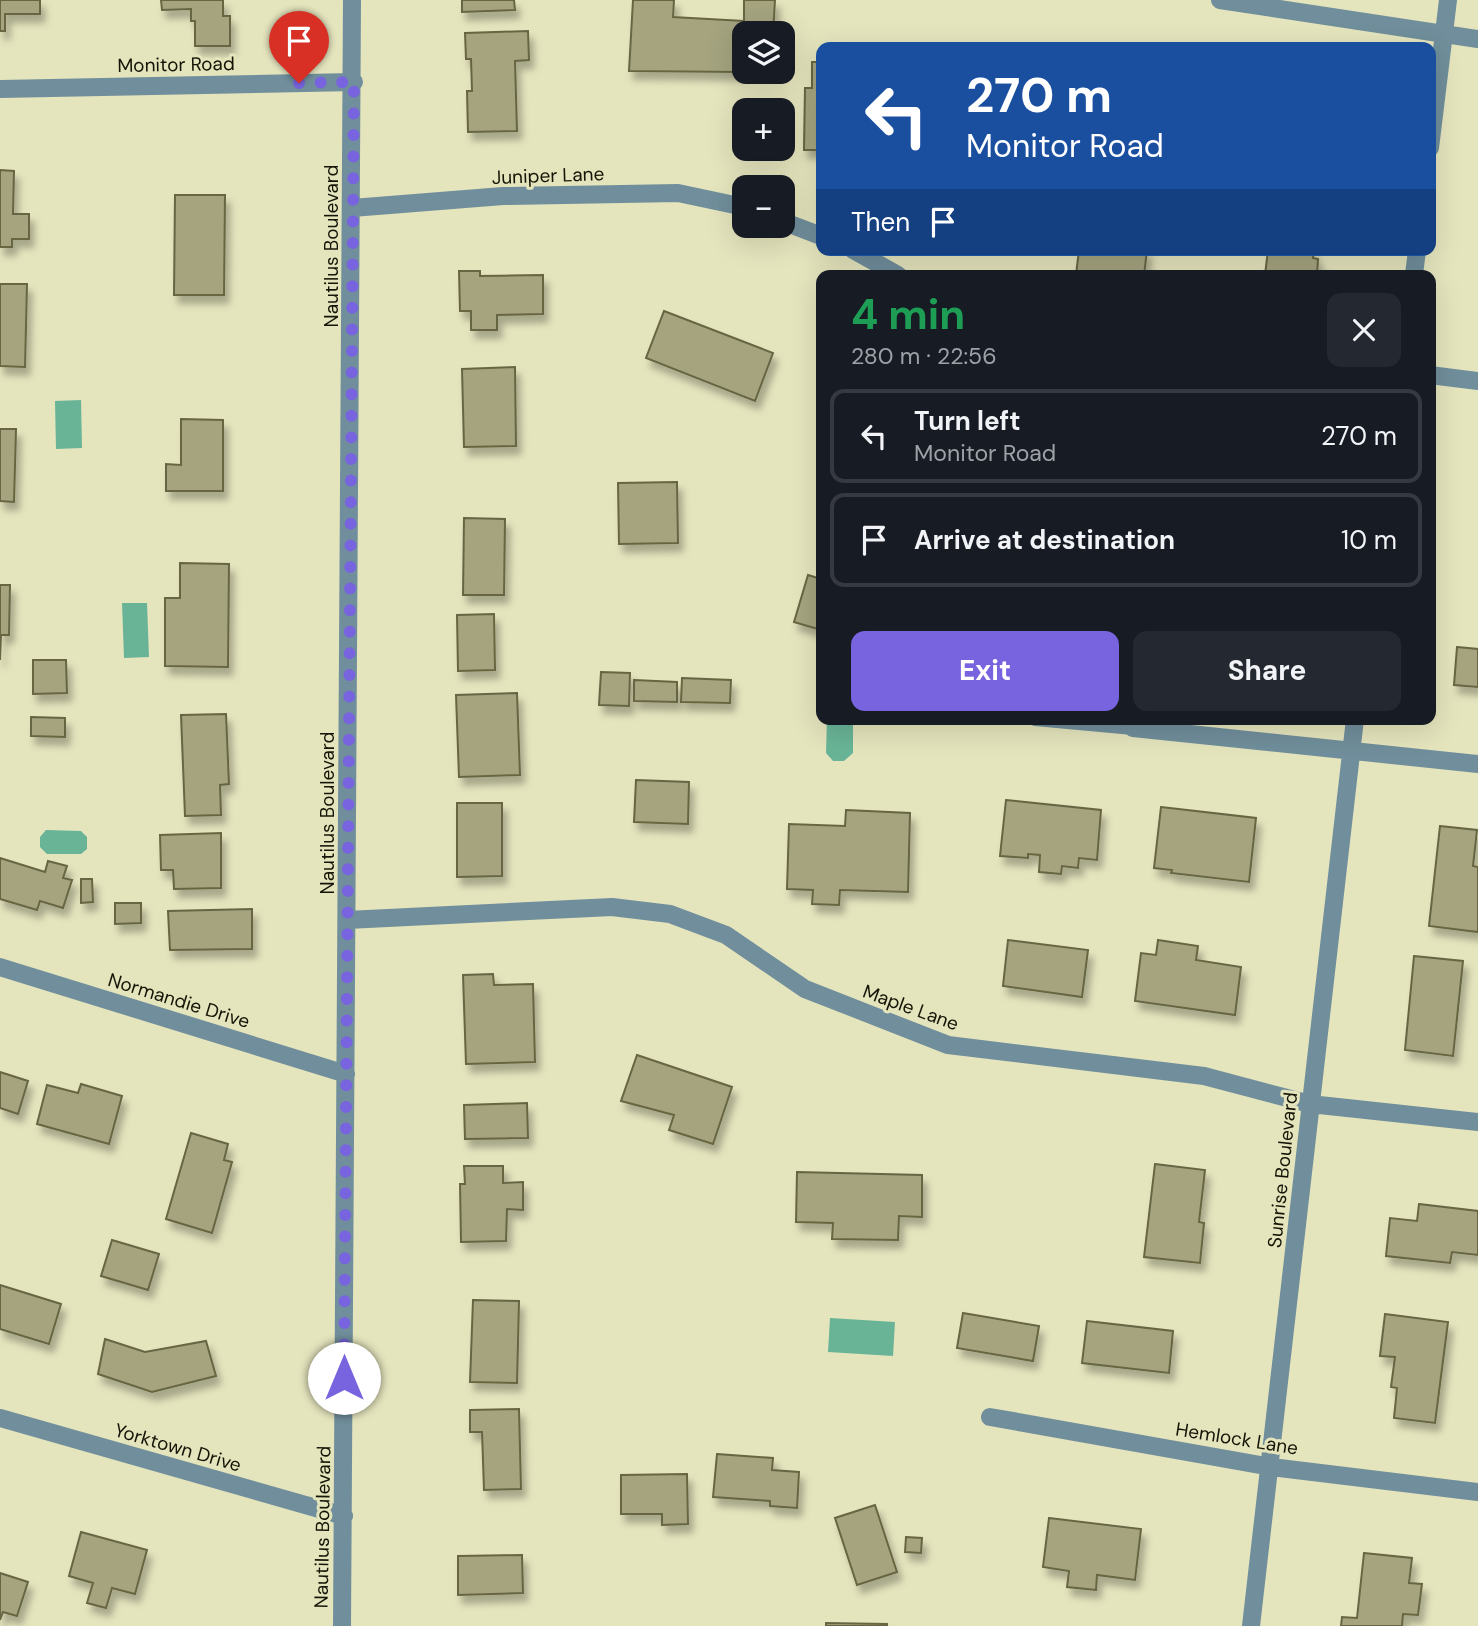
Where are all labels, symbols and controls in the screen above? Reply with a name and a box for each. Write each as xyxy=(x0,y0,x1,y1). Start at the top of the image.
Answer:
pin xyxy=(269,11,329,83)
map controls xyxy=(732,21,795,238)
button: layers xyxy=(732,21,795,84)
icon: arrive xyxy=(280,22,318,60)
street label: Monitor Road xyxy=(117,51,235,78)
text: 270 m xyxy=(966,63,1112,127)
icon: left xyxy=(851,70,942,161)
button: + xyxy=(732,98,795,161)
text: Monitor Road xyxy=(966,125,1164,167)
street label: Juniper Lane xyxy=(491,161,605,190)
street label: Nautilus Boulevard xyxy=(319,165,344,327)
button: − xyxy=(732,175,795,238)
icon: arrive xyxy=(924,203,962,241)
text: Then xyxy=(851,205,910,239)
text: 4 min xyxy=(851,287,965,342)
button: close xyxy=(1327,293,1401,367)
text: 280 m · 22:56 xyxy=(851,341,997,371)
text: Turn left xyxy=(914,404,1021,438)
icon: left xyxy=(855,417,893,455)
text: 270 m xyxy=(1321,419,1397,453)
text: Monitor Road xyxy=(914,438,1056,468)
icon: arrive xyxy=(855,521,893,559)
text: Arrive at destination xyxy=(914,523,1175,557)
text: 10 m xyxy=(1341,523,1397,557)
button: Exit xyxy=(851,631,1119,711)
button: Share xyxy=(1133,631,1401,711)
street label: Nautilus Boulevard xyxy=(315,732,340,894)
street label: Normandie Drive xyxy=(105,967,253,1034)
street label: Maple Lane xyxy=(859,979,962,1036)
street label: Sunrise Boulevard xyxy=(1262,1091,1303,1249)
position arrow xyxy=(307,1341,381,1415)
street label: Hemlock Lane xyxy=(1174,1416,1300,1461)
street label: Yorktown Drive xyxy=(112,1417,244,1478)
street label: Nautilus Boulevard xyxy=(309,1445,336,1609)

